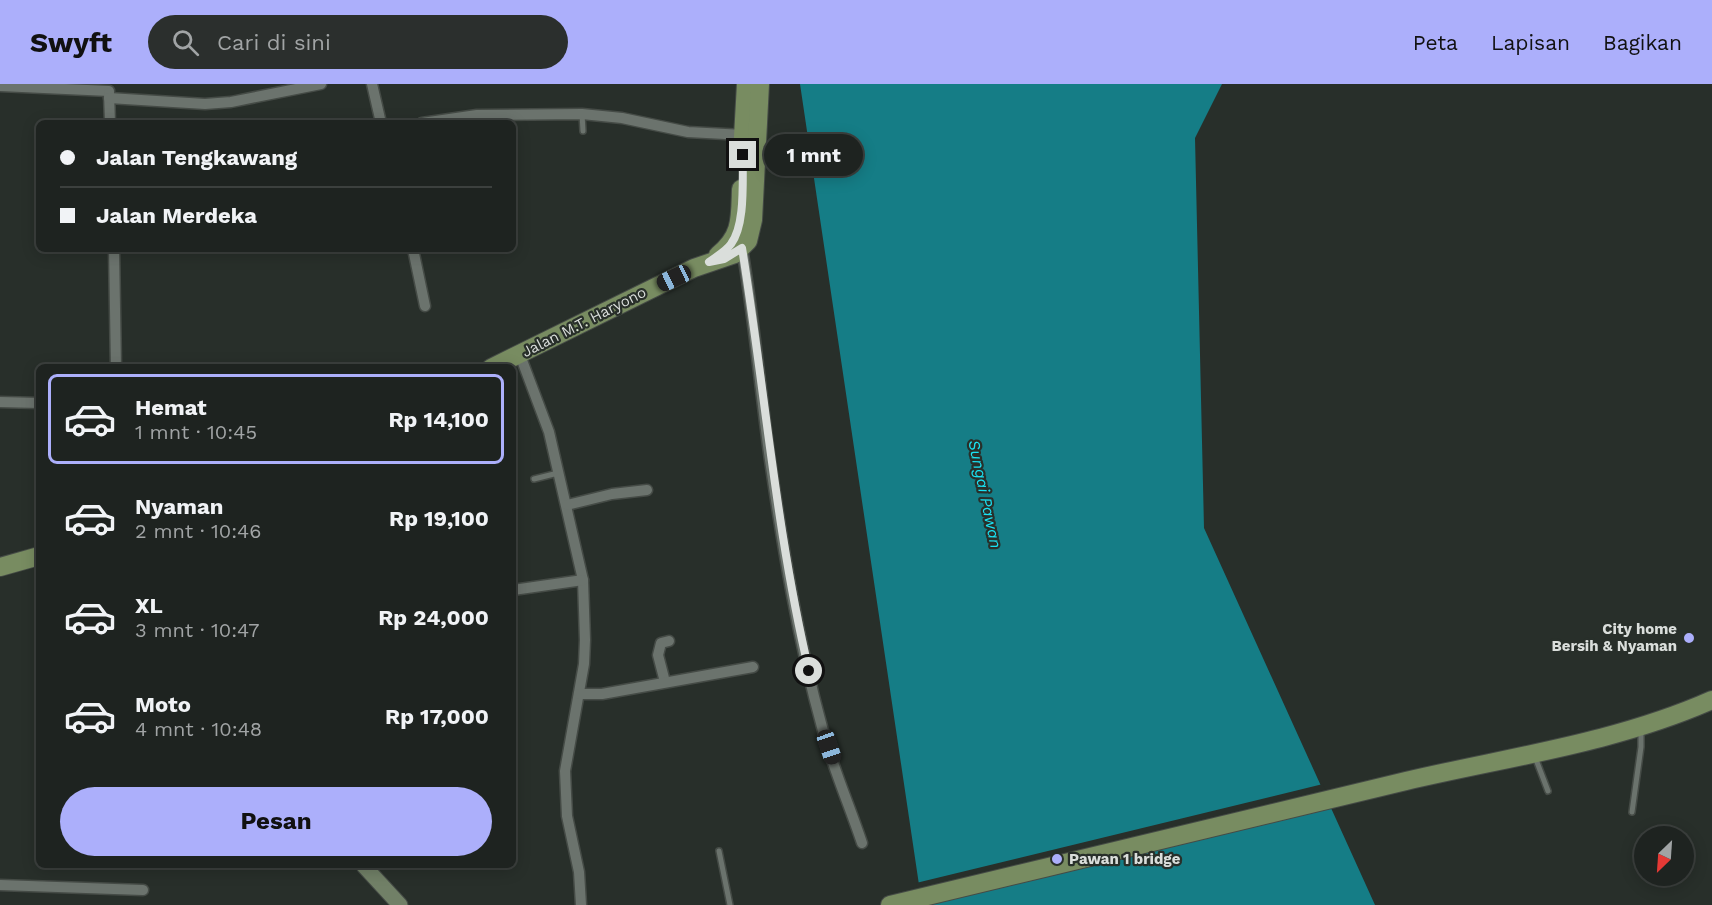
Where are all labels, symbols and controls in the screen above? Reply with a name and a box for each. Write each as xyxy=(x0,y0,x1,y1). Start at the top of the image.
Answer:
search box xyxy=(148,15,568,69)
text: Swyft xyxy=(30,26,112,59)
icon: search xyxy=(169,26,202,59)
text: Cari di sini xyxy=(217,30,331,55)
text: Peta xyxy=(1413,30,1458,55)
text: Lapisan xyxy=(1491,30,1570,55)
text: Bagikan xyxy=(1603,30,1682,55)
callout: 1 mnt xyxy=(764,134,863,176)
route end xyxy=(729,141,756,168)
text: 1 mnt xyxy=(786,143,841,167)
text: Jalan Tengkawang xyxy=(96,145,297,170)
text: Jalan Merdeka xyxy=(96,203,257,228)
car xyxy=(654,262,694,294)
street label: Jalan M.T. Haryono xyxy=(519,283,649,361)
icon: car xyxy=(63,392,117,446)
text: Hemat xyxy=(135,395,207,420)
text: Rp 14,100 xyxy=(388,407,489,432)
text: 1 mnt · 10:45 xyxy=(135,420,257,444)
water label: Sungai Pawan xyxy=(964,438,1006,550)
icon: car xyxy=(63,491,117,545)
text: Nyaman xyxy=(135,494,223,519)
text: Rp 19,100 xyxy=(389,506,489,531)
text: 2 mnt · 10:46 xyxy=(135,519,261,543)
icon: car xyxy=(63,590,117,644)
text: XL xyxy=(135,593,163,618)
text: Rp 24,000 xyxy=(378,605,489,630)
text: 3 mnt · 10:47 xyxy=(135,618,260,642)
place label: City home Bersih & Nyaman xyxy=(1552,620,1677,655)
marker: City home Bersih & Nyaman xyxy=(1682,631,1696,645)
route start xyxy=(795,657,822,684)
icon: car xyxy=(63,689,117,743)
text: Moto xyxy=(135,692,191,717)
text: Rp 17,000 xyxy=(385,704,489,729)
text: 4 mnt · 10:48 xyxy=(135,717,262,741)
car xyxy=(815,727,843,767)
button: Pesan xyxy=(60,787,492,856)
north arrow xyxy=(1634,826,1694,886)
map controls xyxy=(1634,826,1694,886)
place label: Pawan 1 bridge xyxy=(1069,850,1181,868)
marker: Pawan 1 bridge xyxy=(1050,852,1064,866)

